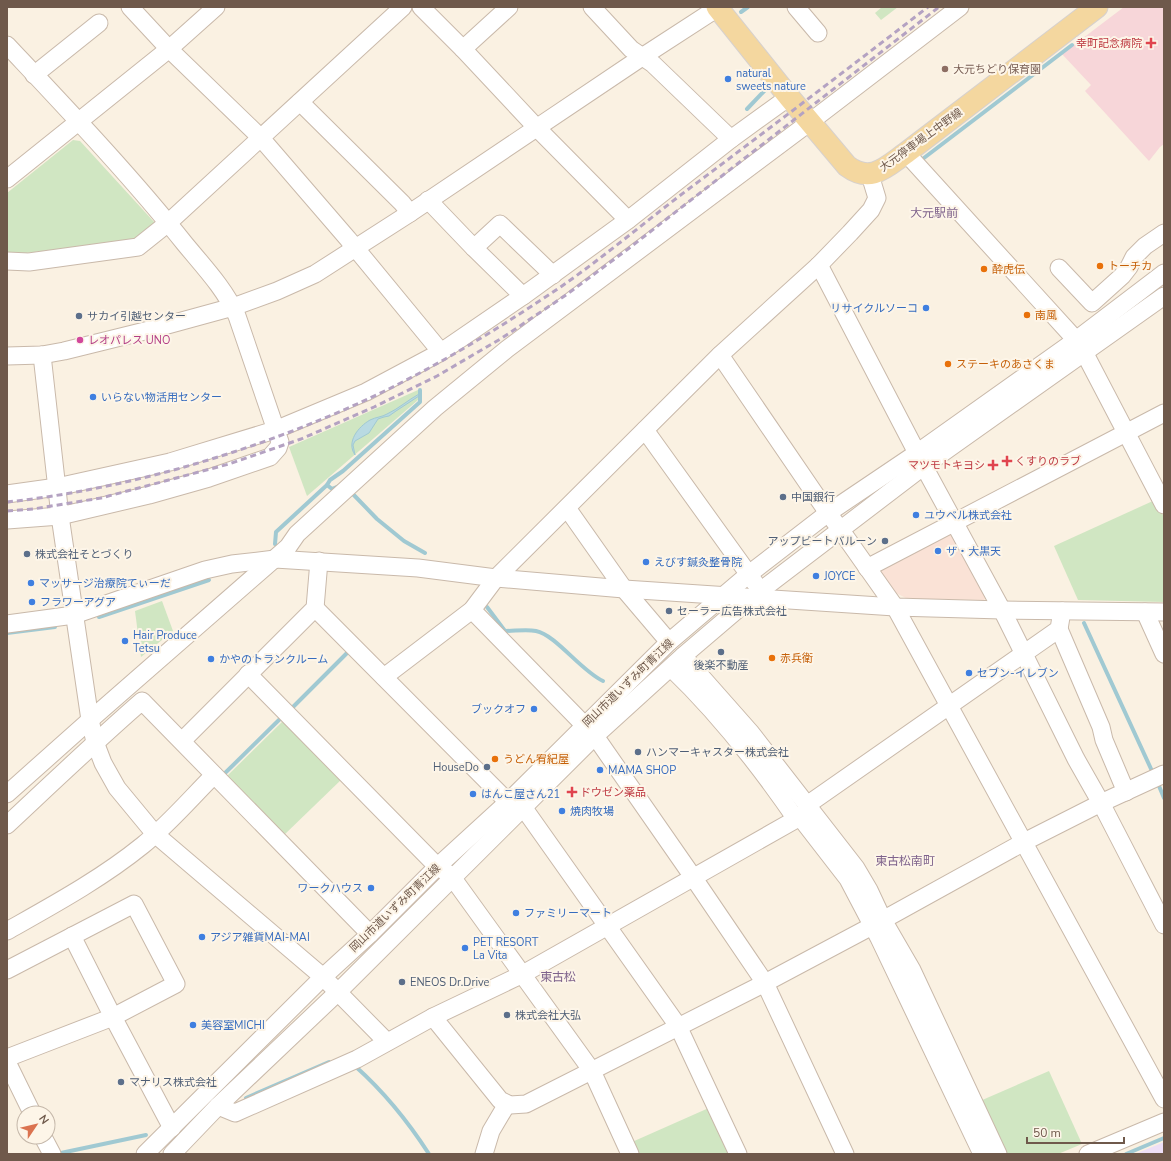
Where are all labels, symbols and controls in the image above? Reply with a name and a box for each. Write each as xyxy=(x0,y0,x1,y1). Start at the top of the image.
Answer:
place label: 幸町記念病院 xyxy=(1076,36,1142,51)
marker: 幸町記念病院 xyxy=(1145,37,1157,49)
place label: 大元ちどり保育園 xyxy=(953,62,1041,77)
marker: 大元ちどり保育園 xyxy=(940,64,950,74)
place label: natural sweets nature xyxy=(736,66,806,94)
marker: natural sweets nature xyxy=(723,74,733,84)
street label: 大元停車場上中野線 xyxy=(877,105,965,175)
district label: 大元駅前 xyxy=(910,205,958,221)
place label: トーチカ xyxy=(1108,259,1152,274)
marker: トーチカ xyxy=(1095,261,1105,271)
place label: 酔虎伝 xyxy=(992,262,1025,277)
marker: 酔虎伝 xyxy=(979,264,989,274)
place label: リサイクルソーコ xyxy=(831,301,918,316)
marker: リサイクルソーコ xyxy=(921,303,931,313)
place label: 南風 xyxy=(1035,308,1057,323)
place label: サカイ引越センター xyxy=(87,309,186,324)
marker: 南風 xyxy=(1022,310,1032,320)
marker: サカイ引越センター xyxy=(74,311,84,321)
place label: レオパレス UNO xyxy=(88,333,170,348)
marker: レオパレス UNO xyxy=(75,335,85,345)
place label: ステーキのあさくま xyxy=(956,357,1055,372)
marker: ステーキのあさくま xyxy=(943,359,953,369)
place label: いらない物活用センター xyxy=(101,390,222,405)
marker: いらない物活用センター xyxy=(88,392,98,402)
place label: くすりのラブ xyxy=(1015,454,1081,469)
marker: くすりのラブ xyxy=(1002,456,1012,466)
place label: マツモトキヨシ xyxy=(908,458,985,473)
marker: マツモトキヨシ xyxy=(988,460,998,470)
place label: 中国銀行 xyxy=(791,490,835,505)
marker: 中国銀行 xyxy=(778,492,788,502)
place label: ユウベル株式会社 xyxy=(924,508,1012,523)
marker: ユウベル株式会社 xyxy=(911,510,921,520)
place label: アップビートバルーン xyxy=(768,534,877,549)
marker: アップビートバルーン xyxy=(880,536,890,546)
place label: ザ・大黒天 xyxy=(946,544,1001,559)
marker: ザ・大黒天 xyxy=(933,546,943,556)
place label: 株式会社そとづくり xyxy=(35,547,134,562)
marker: 株式会社そとづくり xyxy=(22,549,32,559)
place label: えびす鍼灸整骨院 xyxy=(654,555,742,570)
marker: えびす鍼灸整骨院 xyxy=(641,557,651,567)
place label: JOYCE xyxy=(823,569,855,584)
marker: JOYCE xyxy=(811,571,821,581)
place label: マッサージ治療院てぃーだ xyxy=(39,576,171,591)
marker: マッサージ治療院てぃーだ xyxy=(26,578,36,588)
place label: フラワーアグア xyxy=(40,595,116,610)
marker: フラワーアグア xyxy=(27,597,37,607)
place label: セーラー広告株式会社 xyxy=(677,604,787,619)
marker: セーラー広告株式会社 xyxy=(664,606,674,616)
place label: Hair Produce Tetsu xyxy=(133,628,197,656)
marker: Hair Produce Tetsu xyxy=(120,636,130,646)
street label: 岡山市道いずみ町青江線 xyxy=(579,636,677,730)
marker: 後楽不動産 xyxy=(716,647,726,657)
place label: 赤兵衛 xyxy=(780,651,813,666)
place label: かやのトランクルーム xyxy=(219,652,328,667)
marker: 赤兵衛 xyxy=(767,653,777,663)
marker: かやのトランクルーム xyxy=(206,654,216,664)
place label: 後楽不動産 xyxy=(694,658,749,673)
place label: セブン-イレブン xyxy=(977,666,1059,681)
marker: セブン-イレブン xyxy=(964,668,974,678)
place label: ブックオフ xyxy=(471,702,526,717)
marker: ブックオフ xyxy=(529,704,539,714)
place label: ハンマーキャスター株式会社 xyxy=(646,745,789,760)
marker: ハンマーキャスター株式会社 xyxy=(633,747,643,757)
place label: うどん宥紀屋 xyxy=(503,752,569,767)
marker: うどん宥紀屋 xyxy=(490,754,500,764)
place label: HouseDo xyxy=(433,760,479,775)
marker: HouseDo xyxy=(482,762,492,772)
place label: MAMA SHOP xyxy=(608,763,676,778)
marker: MAMA SHOP xyxy=(595,765,605,775)
place label: ドウゼン薬品 xyxy=(580,785,646,800)
place label: はんこ屋さん21 xyxy=(481,787,560,802)
marker: ドウゼン薬品 xyxy=(567,787,577,797)
marker: はんこ屋さん21 xyxy=(468,789,478,799)
place label: 焼肉牧場 xyxy=(570,804,614,819)
marker: 焼肉牧場 xyxy=(557,806,567,816)
district label: 東古松南町 xyxy=(875,853,935,869)
street label: 岡山市道いずみ町青江線 xyxy=(346,861,444,955)
place label: ワークハウス xyxy=(298,881,363,896)
marker: ワークハウス xyxy=(366,883,376,893)
place label: ファミリーマート xyxy=(524,906,612,921)
marker: ファミリーマート xyxy=(511,908,521,918)
place label: アジア雑貨MAI-MAI xyxy=(210,930,310,945)
marker: アジア雑貨MAI-MAI xyxy=(197,932,207,942)
place label: PET RESORT La Vita xyxy=(473,935,539,963)
marker: PET RESORT La Vita xyxy=(460,943,470,953)
district label: 東古松 xyxy=(540,969,576,985)
place label: ENEOS Dr.Drive xyxy=(410,975,490,990)
marker: ENEOS Dr.Drive xyxy=(397,977,407,987)
place label: 株式会社大弘 xyxy=(515,1008,581,1023)
marker: 株式会社大弘 xyxy=(502,1010,512,1020)
place label: 美容室MICHI xyxy=(201,1018,265,1033)
marker: 美容室MICHI xyxy=(188,1020,198,1030)
place label: マナリス株式会社 xyxy=(129,1075,217,1090)
marker: マナリス株式会社 xyxy=(116,1077,126,1087)
north arrow xyxy=(16,1105,56,1145)
text: N xyxy=(35,1112,52,1127)
scale bar xyxy=(1027,1119,1124,1145)
text: 50 m xyxy=(1033,1125,1061,1141)

